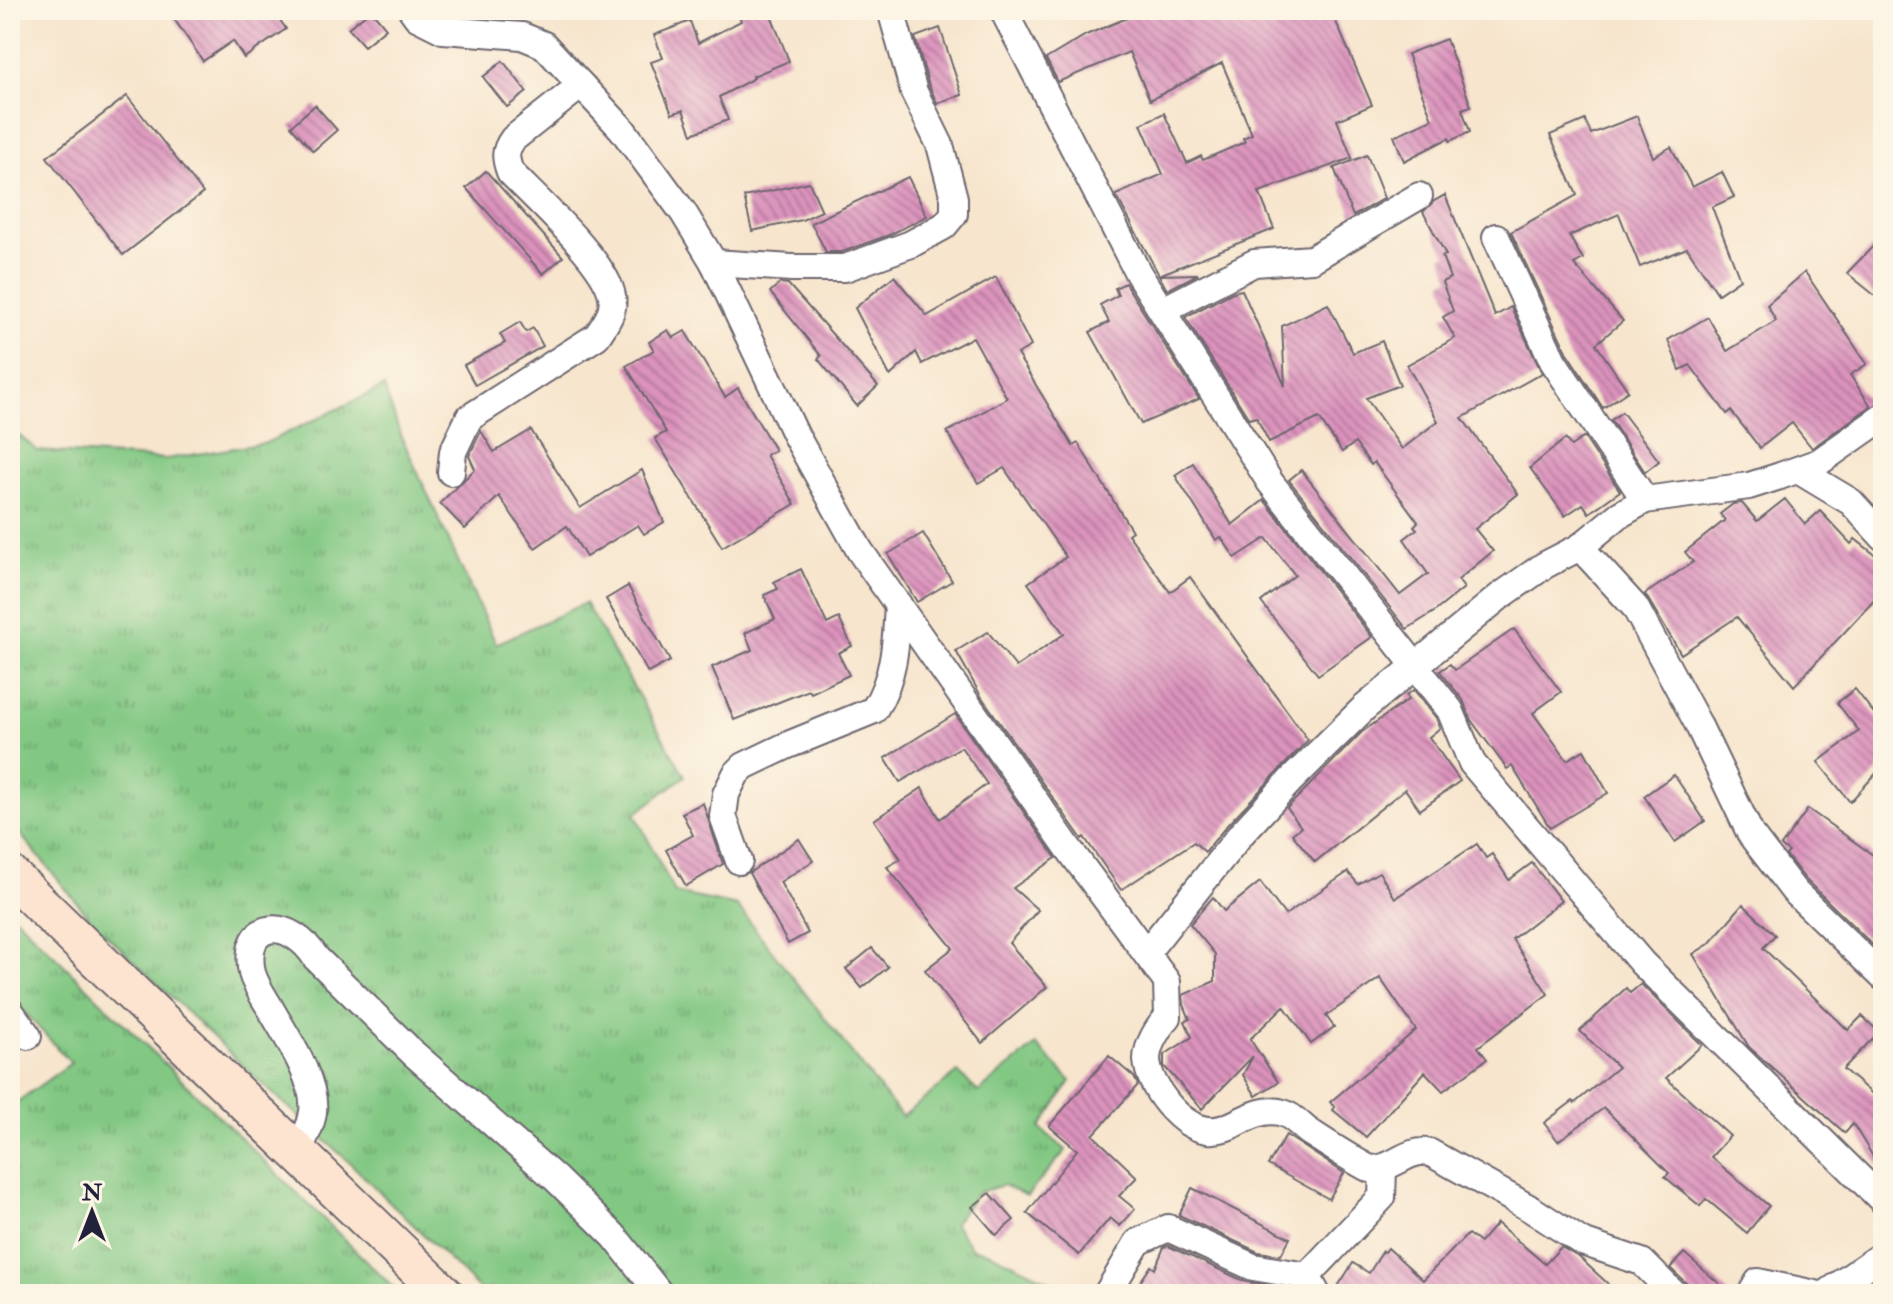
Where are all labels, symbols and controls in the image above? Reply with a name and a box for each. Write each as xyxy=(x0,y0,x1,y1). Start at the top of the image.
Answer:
north arrow xyxy=(52,1172,132,1252)
text: N xyxy=(81,1179,102,1207)

